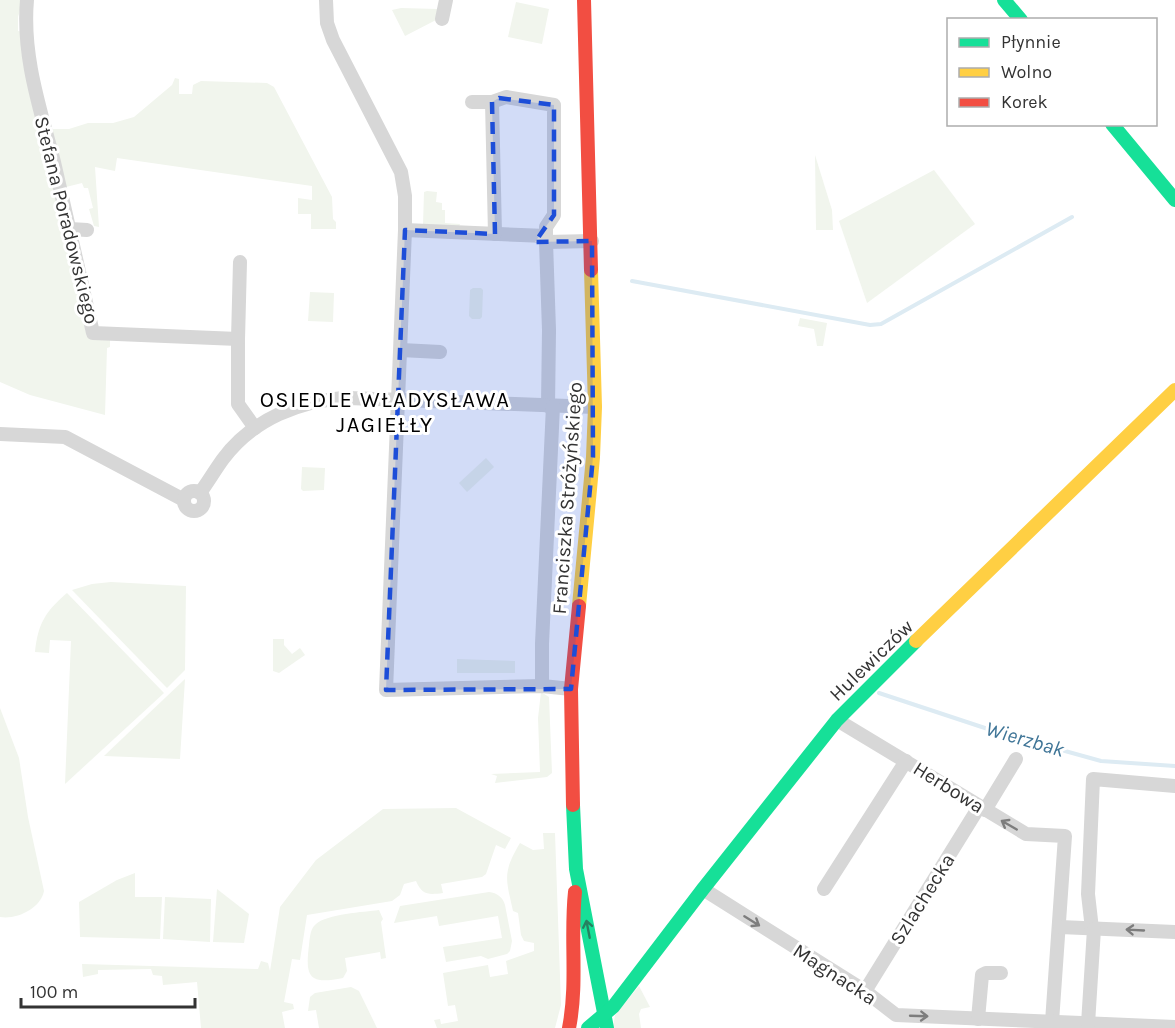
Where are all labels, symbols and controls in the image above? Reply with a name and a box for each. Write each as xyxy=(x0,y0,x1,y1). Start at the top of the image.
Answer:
legend xyxy=(947,18,1157,126)
text: Płynnie xyxy=(1001,31,1061,53)
text: Wolno xyxy=(1001,61,1052,83)
text: Korek xyxy=(1001,91,1048,113)
street label: Stefana Poradowskiego xyxy=(30,114,103,326)
street label: Franciszka Stróżyńskiego xyxy=(548,381,587,615)
district label: OSIEDLE WŁADYSŁAWA JAGIEŁŁY xyxy=(260,387,510,438)
street label: Hulewiczów xyxy=(825,615,918,706)
water label: Wierzbak xyxy=(983,716,1067,762)
street label: Herbowa xyxy=(909,757,988,818)
one-way arrow xyxy=(1001,818,1018,830)
street label: Szlachecka xyxy=(885,849,960,949)
one-way arrow xyxy=(743,915,760,927)
one-way arrow xyxy=(582,920,593,940)
one-way arrow xyxy=(1125,925,1145,936)
street label: Magnacka xyxy=(789,939,881,1010)
scale bar xyxy=(21,971,195,1009)
text: 100 m xyxy=(30,981,78,1003)
one-way arrow xyxy=(908,1011,928,1022)

